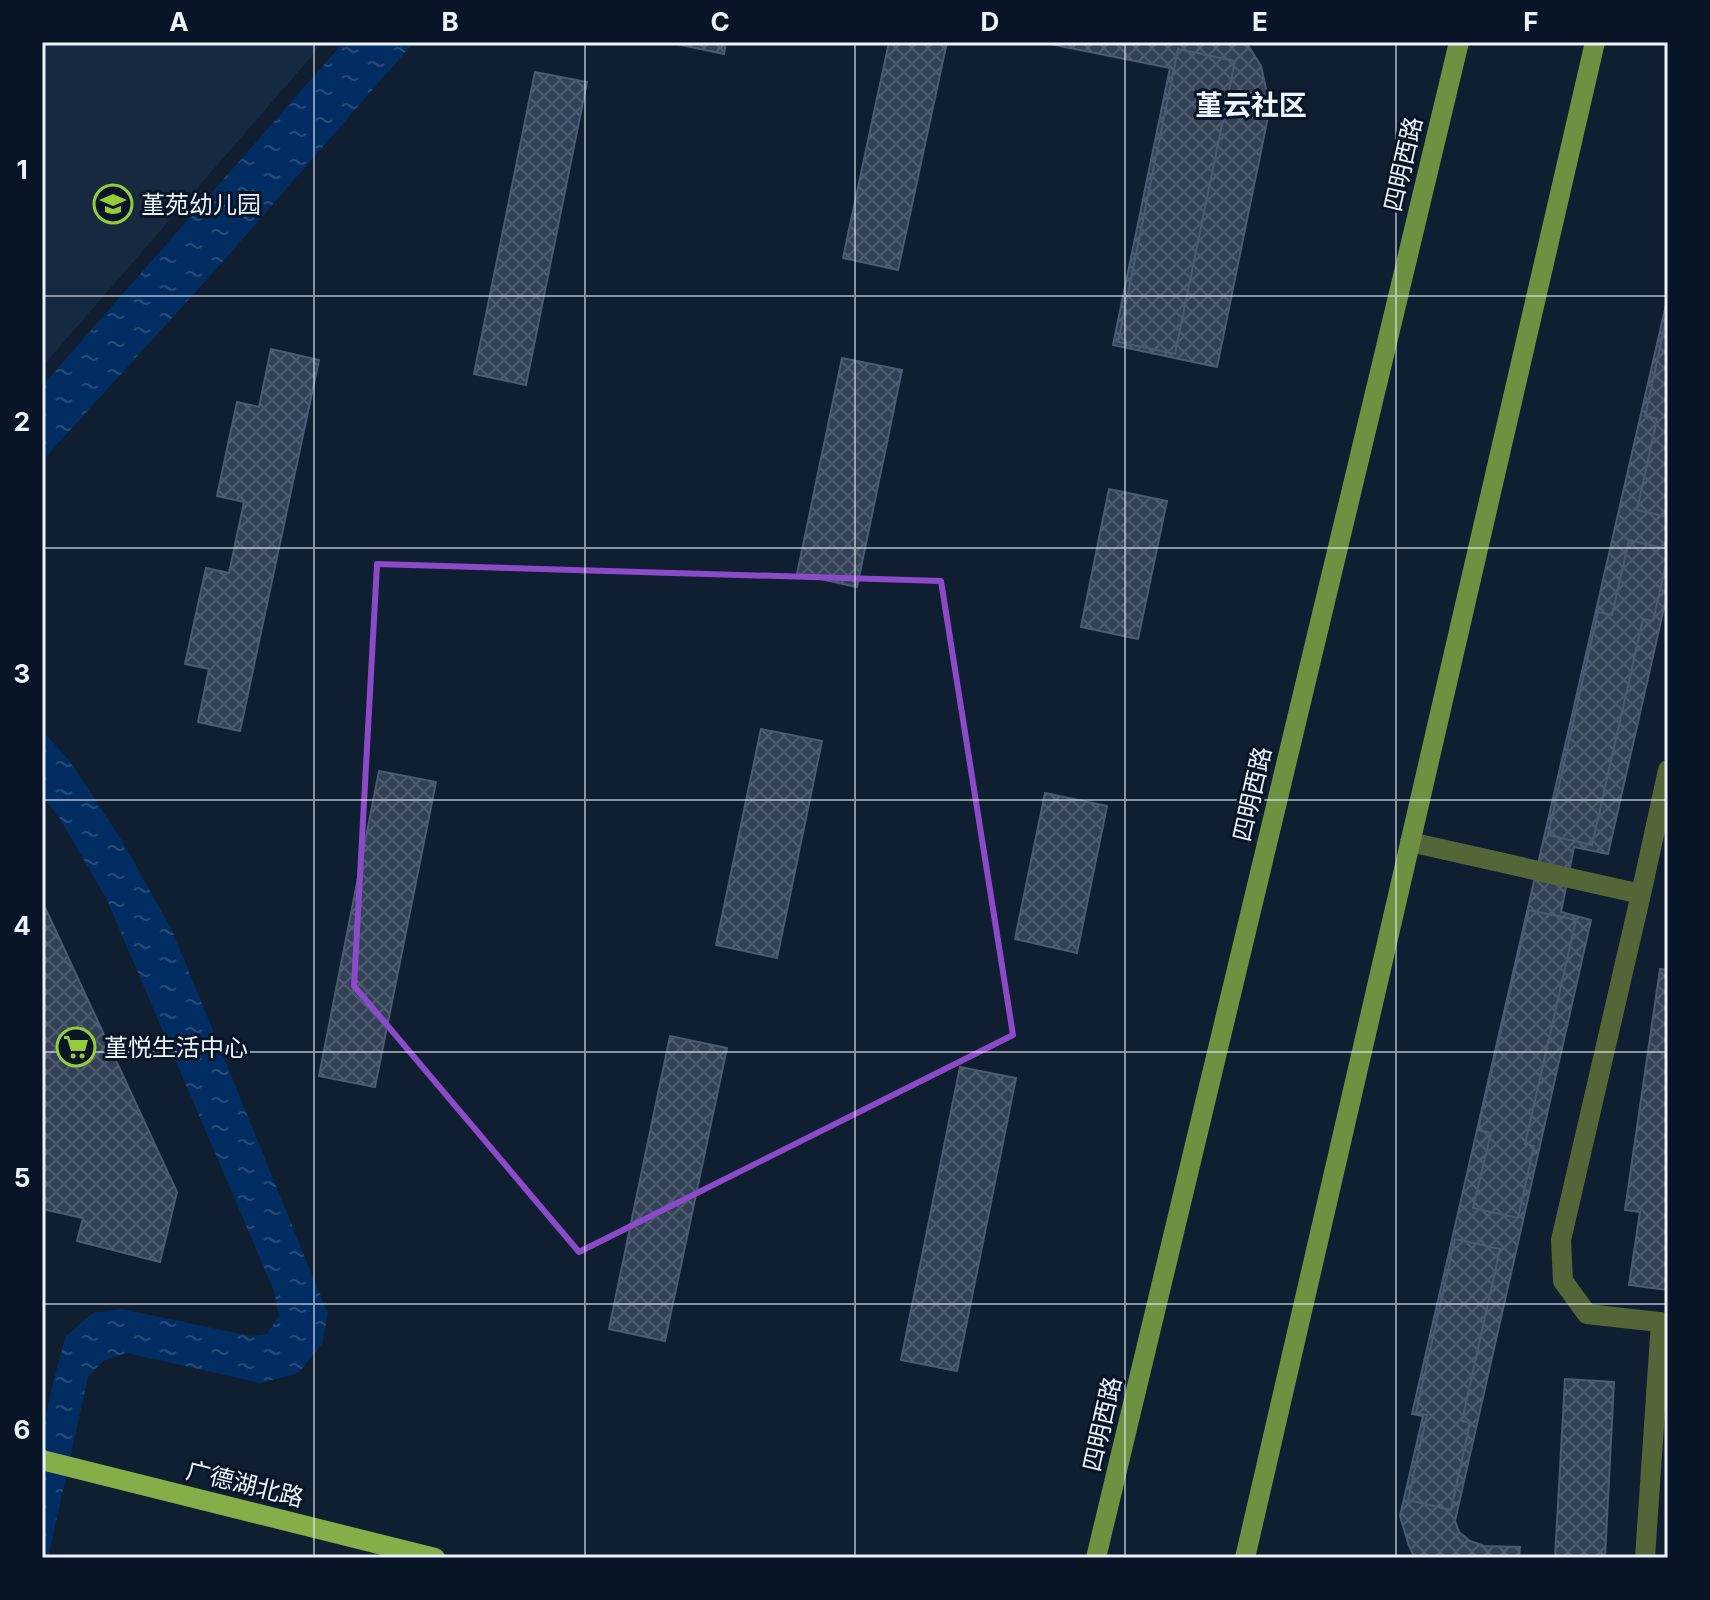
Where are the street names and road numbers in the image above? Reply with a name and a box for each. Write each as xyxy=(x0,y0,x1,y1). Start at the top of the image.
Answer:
street label: 四明西路 xyxy=(1378,114,1428,214)
street label: 四明西路 xyxy=(1227,744,1277,844)
street label: 四明西路 xyxy=(1077,1374,1127,1474)
street label: 广德湖北路 xyxy=(183,1455,307,1513)

